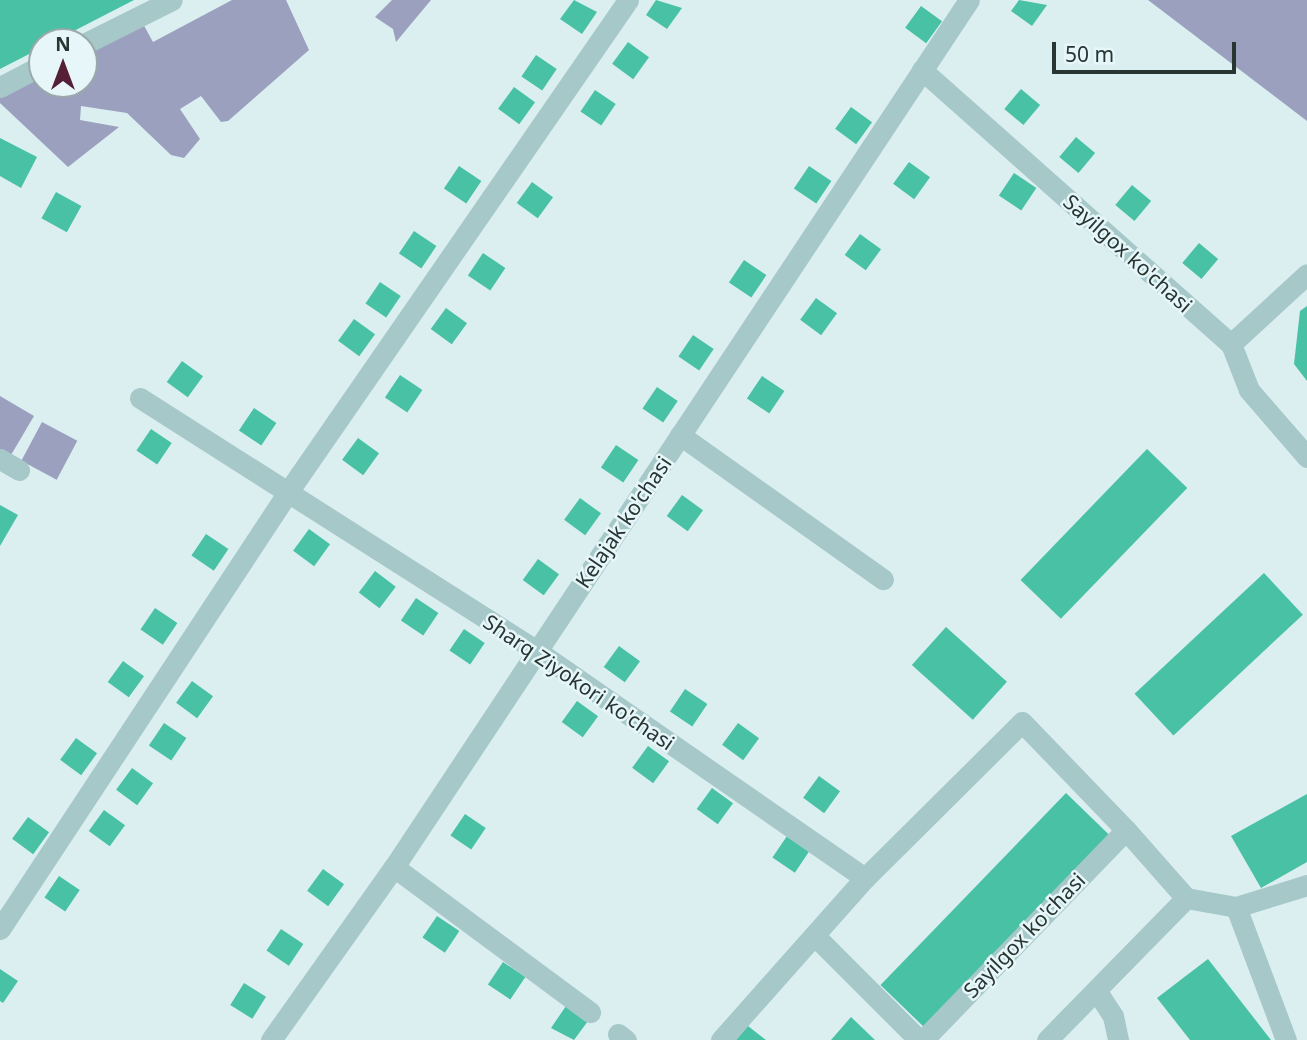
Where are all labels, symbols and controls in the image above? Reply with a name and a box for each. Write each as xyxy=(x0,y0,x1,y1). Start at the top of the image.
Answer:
north arrow xyxy=(28,28,98,98)
scale bar xyxy=(1055,28,1239,72)
text: N xyxy=(55,31,71,57)
text: 50 m xyxy=(1065,40,1114,68)
street label: Sayilgox ko'chasi xyxy=(1059,189,1197,317)
street label: Kelajak ko'chasi xyxy=(570,451,676,593)
street label: Sharq Ziyokori ko'chasi xyxy=(479,609,679,755)
street label: Sayilgox ko'chasi xyxy=(958,867,1090,1003)

